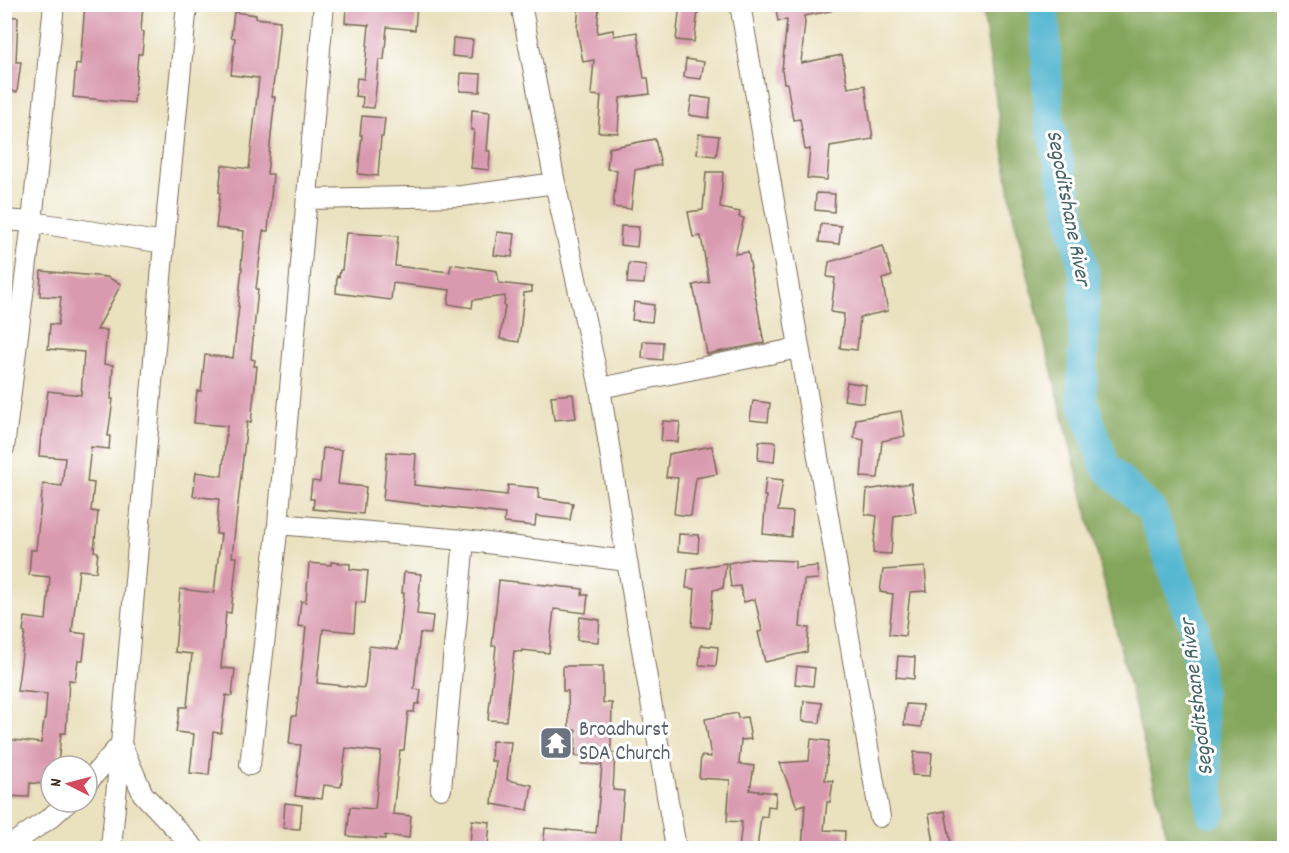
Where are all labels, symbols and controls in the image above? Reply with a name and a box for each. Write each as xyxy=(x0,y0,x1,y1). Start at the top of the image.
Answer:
water label: Segoditshane River xyxy=(1037,128,1098,291)
water label: Segoditshane River xyxy=(1173,614,1223,777)
place label: Broadhurst SDA Church xyxy=(579,716,670,770)
temple icon: Broadhurst SDA Church xyxy=(538,725,574,761)
north arrow xyxy=(39,754,99,814)
text: N xyxy=(45,777,68,788)

